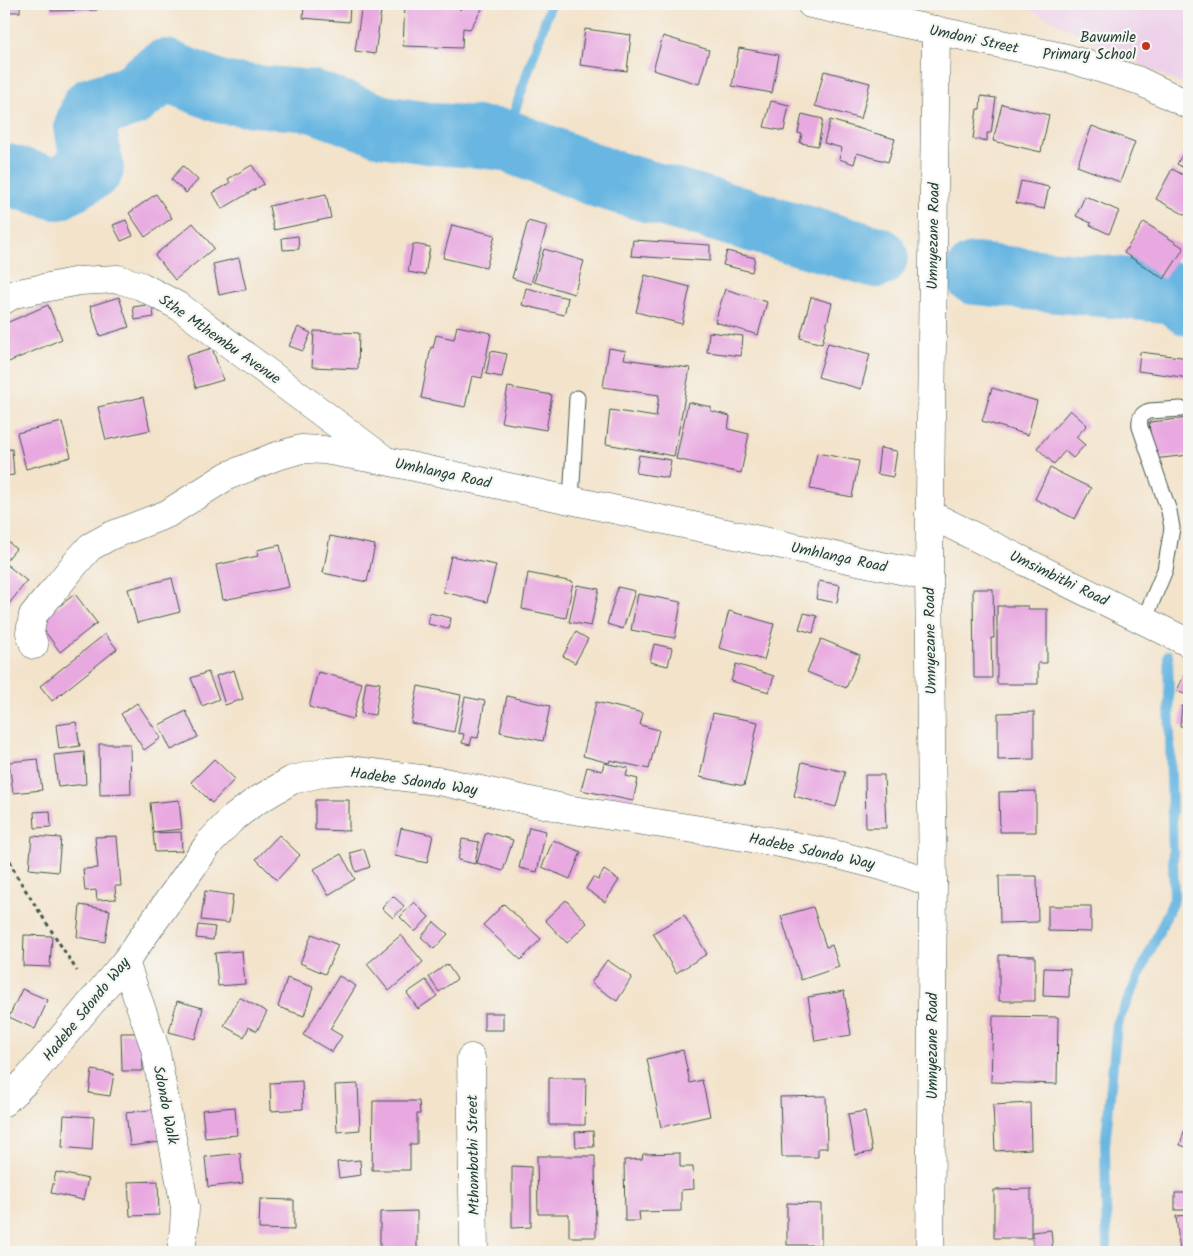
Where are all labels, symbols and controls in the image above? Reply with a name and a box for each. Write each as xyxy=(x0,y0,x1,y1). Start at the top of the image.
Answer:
street label: Umdoni Street xyxy=(927,19,1021,61)
place label: Bavumile Primary School xyxy=(1042,26,1136,67)
marker: Bavumile Primary School xyxy=(1140,40,1152,52)
street label: Umnyezane Road xyxy=(921,182,947,290)
street label: Sthe Mthembu Avenue xyxy=(153,289,286,391)
street label: Umhlanga Road xyxy=(392,452,494,496)
street label: Umhlanga Road xyxy=(788,536,890,580)
street label: Umsimbithi Road xyxy=(1005,544,1113,614)
street label: Umnyezane Road xyxy=(918,587,944,695)
street label: Hadebe Sdondo Way xyxy=(349,761,480,803)
street label: Hadebe Sdondo Way xyxy=(747,827,878,877)
street label: Hadebe Sdondo Way xyxy=(37,951,137,1067)
street label: Umnyezane Road xyxy=(921,992,945,1100)
street label: Sdondo Walk xyxy=(146,1064,185,1148)
street label: Mthombothi Street xyxy=(461,1094,487,1215)

